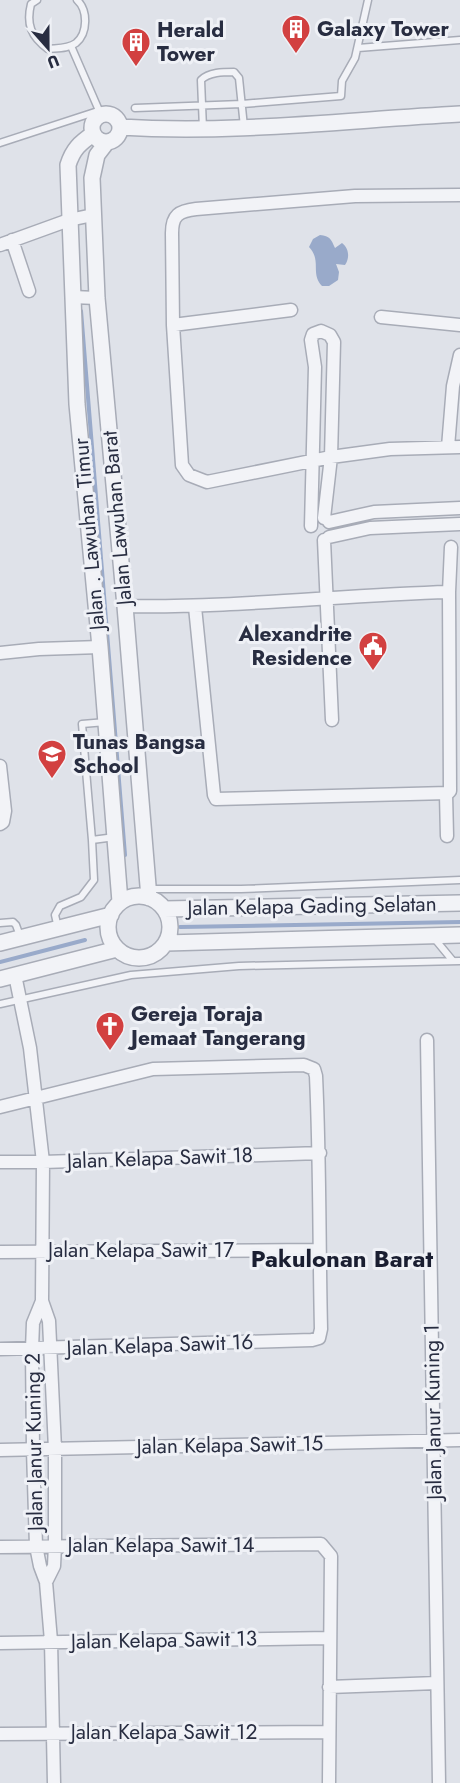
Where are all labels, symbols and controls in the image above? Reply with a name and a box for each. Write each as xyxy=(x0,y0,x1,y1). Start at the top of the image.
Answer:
building icon: Galaxy Tower xyxy=(280,13,312,55)
place label: Galaxy Tower xyxy=(317,14,450,44)
place label: Herald Tower xyxy=(157,15,224,69)
north arrow xyxy=(18,18,78,78)
building icon: Herald Tower xyxy=(120,26,152,68)
text: U xyxy=(44,49,63,74)
street label: Jalan Lawuhan Barat xyxy=(94,430,140,609)
street label: Jalan . Lawuhan Timur xyxy=(66,436,113,634)
place label: Alexandrite Residence xyxy=(238,619,352,673)
public building icon: Alexandrite Residence xyxy=(357,630,389,672)
place label: Tunas Bangsa School xyxy=(73,727,206,781)
school or university icon: Tunas Bangsa School xyxy=(36,738,68,780)
street label: Jalan Kelapa Gading Selatan xyxy=(184,889,437,923)
place label: Gereja Toraja Jemaat Tangerang xyxy=(127,999,306,1053)
church icon: Gereja Toraja Jemaat Tangerang xyxy=(94,1010,126,1052)
street label: Jalan Kelapa Sawit 18 xyxy=(63,1140,254,1176)
street label: Jalan Kelapa Sawit 17 xyxy=(45,1235,234,1265)
district label: Pakulonan Barat xyxy=(251,1241,433,1276)
street label: Jalan Janur Kuning 1 xyxy=(416,1324,450,1503)
street label: Jalan Kelapa Sawit 16 xyxy=(63,1327,254,1363)
street label: Jalan Janur Kuning 2 xyxy=(17,1353,51,1534)
street label: Jalan Kelapa Sawit 15 xyxy=(133,1428,324,1462)
street label: Jalan Kelapa Sawit 14 xyxy=(64,1530,255,1560)
street label: Jalan Kelapa Sawit 13 xyxy=(68,1623,257,1657)
street label: Jalan Kelapa Sawit 12 xyxy=(68,1717,257,1747)

